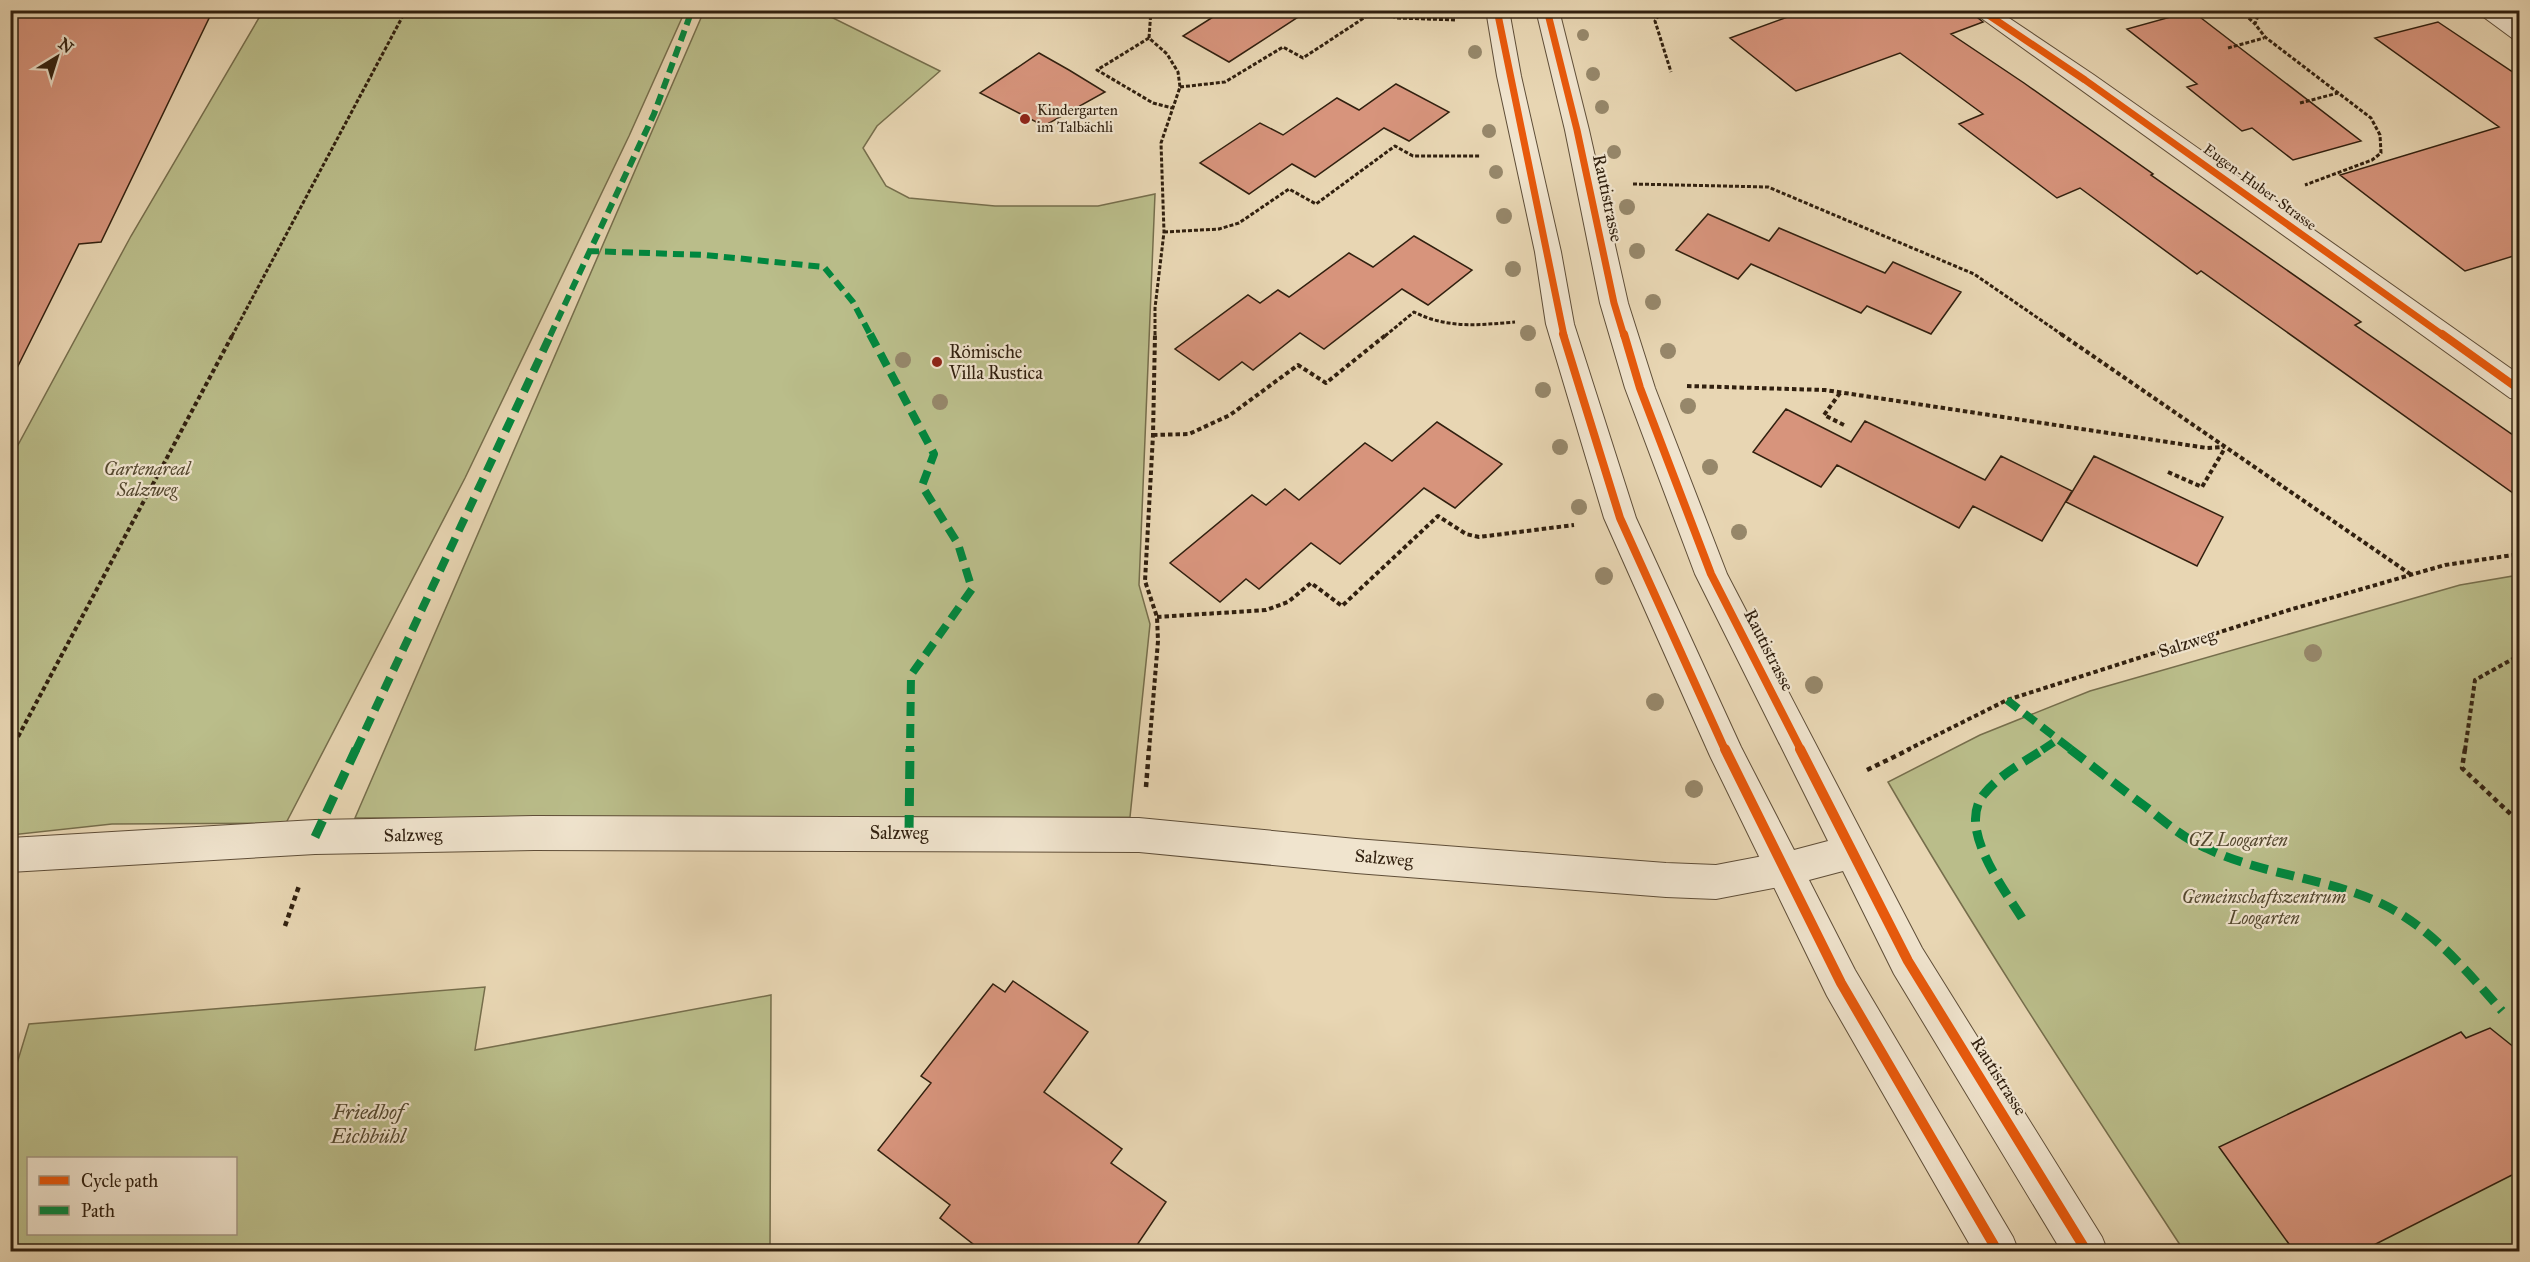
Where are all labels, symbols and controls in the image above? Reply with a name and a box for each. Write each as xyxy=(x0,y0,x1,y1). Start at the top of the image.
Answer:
north arrow xyxy=(27,27,87,87)
text: N xyxy=(55,34,77,57)
place label: Kindergarten im Talbächli xyxy=(1037,101,1118,136)
marker: Kindergarten im Talbächli xyxy=(1018,112,1032,126)
street label: Eugen-Huber-Strasse xyxy=(2200,140,2320,234)
street label: Rautistrasse xyxy=(1588,152,1628,244)
place label: Römische Villa Rustica xyxy=(948,341,1043,384)
marker: Römische Villa Rustica xyxy=(930,355,944,369)
park label: Gartenareal Salzweg xyxy=(104,458,192,501)
street label: Rautistrasse xyxy=(1739,605,1799,695)
street label: Salzweg xyxy=(2156,623,2219,663)
street label: Salzweg xyxy=(870,822,929,845)
street label: Salzweg xyxy=(383,823,443,848)
park label: GZ Loogarten xyxy=(2188,829,2288,851)
street label: Salzweg xyxy=(1354,844,1415,873)
park label: Gemeinschaftszentrum Loogarten xyxy=(2182,886,2347,929)
street label: Rautistrasse xyxy=(1966,1032,2032,1120)
park label: Friedhof Eichbühl xyxy=(329,1099,410,1149)
legend xyxy=(27,1157,237,1235)
text: Cycle path xyxy=(81,1170,158,1192)
text: Path xyxy=(81,1200,115,1222)

